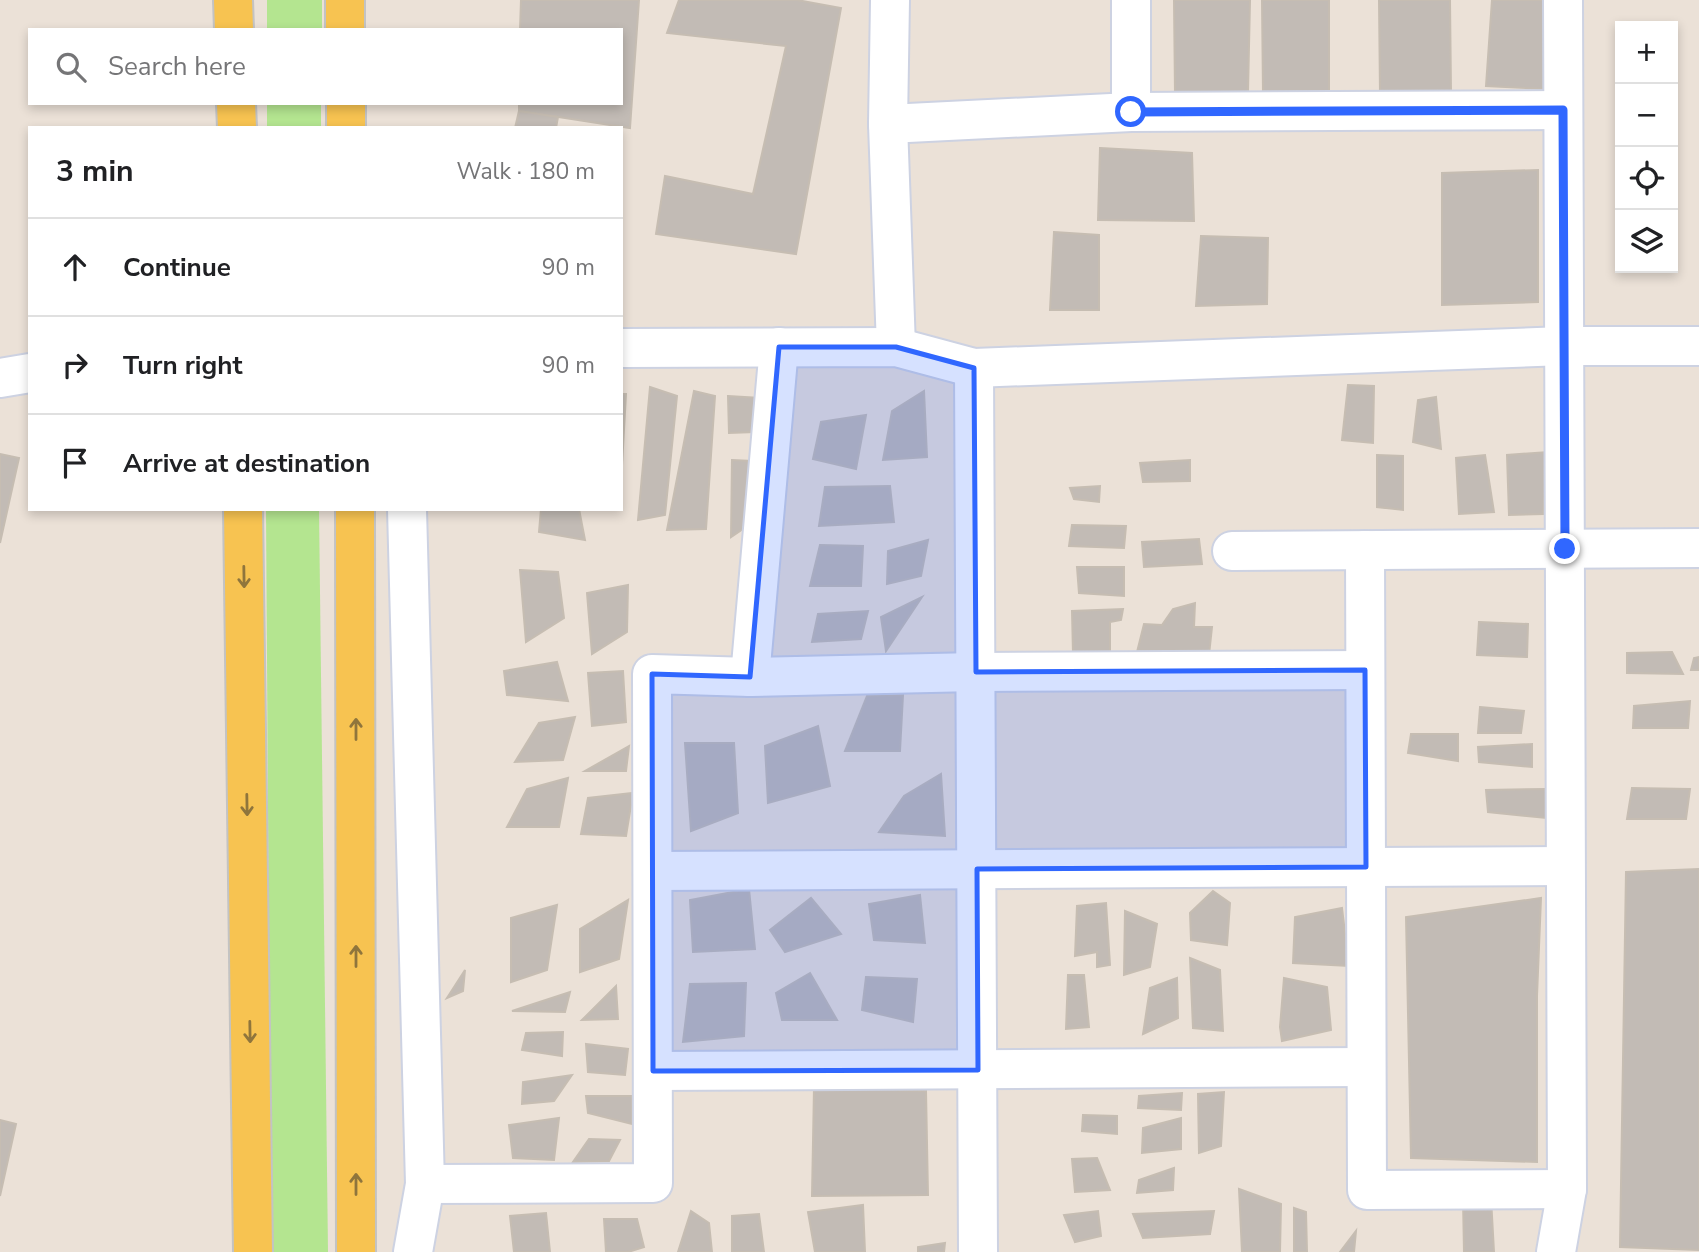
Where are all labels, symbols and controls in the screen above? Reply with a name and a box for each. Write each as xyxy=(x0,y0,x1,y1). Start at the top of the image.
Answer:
map controls xyxy=(1615,21,1678,273)
button: + xyxy=(1615,21,1678,84)
search box xyxy=(28,28,623,105)
icon: search xyxy=(52,48,90,86)
text: Search here xyxy=(108,49,246,84)
button: − xyxy=(1615,84,1678,147)
route start xyxy=(1115,96,1146,127)
button: locate xyxy=(1615,147,1678,210)
text: 3 min xyxy=(56,151,134,192)
text: Walk · 180 m xyxy=(456,156,595,187)
button: layers xyxy=(1615,210,1678,273)
icon: ahead xyxy=(56,248,94,286)
text: Continue xyxy=(123,250,231,285)
text: 90 m xyxy=(542,252,595,283)
icon: right xyxy=(56,346,94,384)
text: Turn right xyxy=(123,348,242,383)
text: 90 m xyxy=(542,350,595,381)
icon: arrive xyxy=(56,444,94,482)
text: Arrive at destination xyxy=(123,446,370,481)
route end xyxy=(1549,533,1580,564)
one-way arrow xyxy=(237,566,251,589)
one-way arrow xyxy=(349,718,363,741)
one-way arrow xyxy=(240,793,254,816)
one-way arrow xyxy=(349,945,363,968)
one-way arrow xyxy=(243,1021,257,1044)
one-way arrow xyxy=(349,1173,363,1196)

